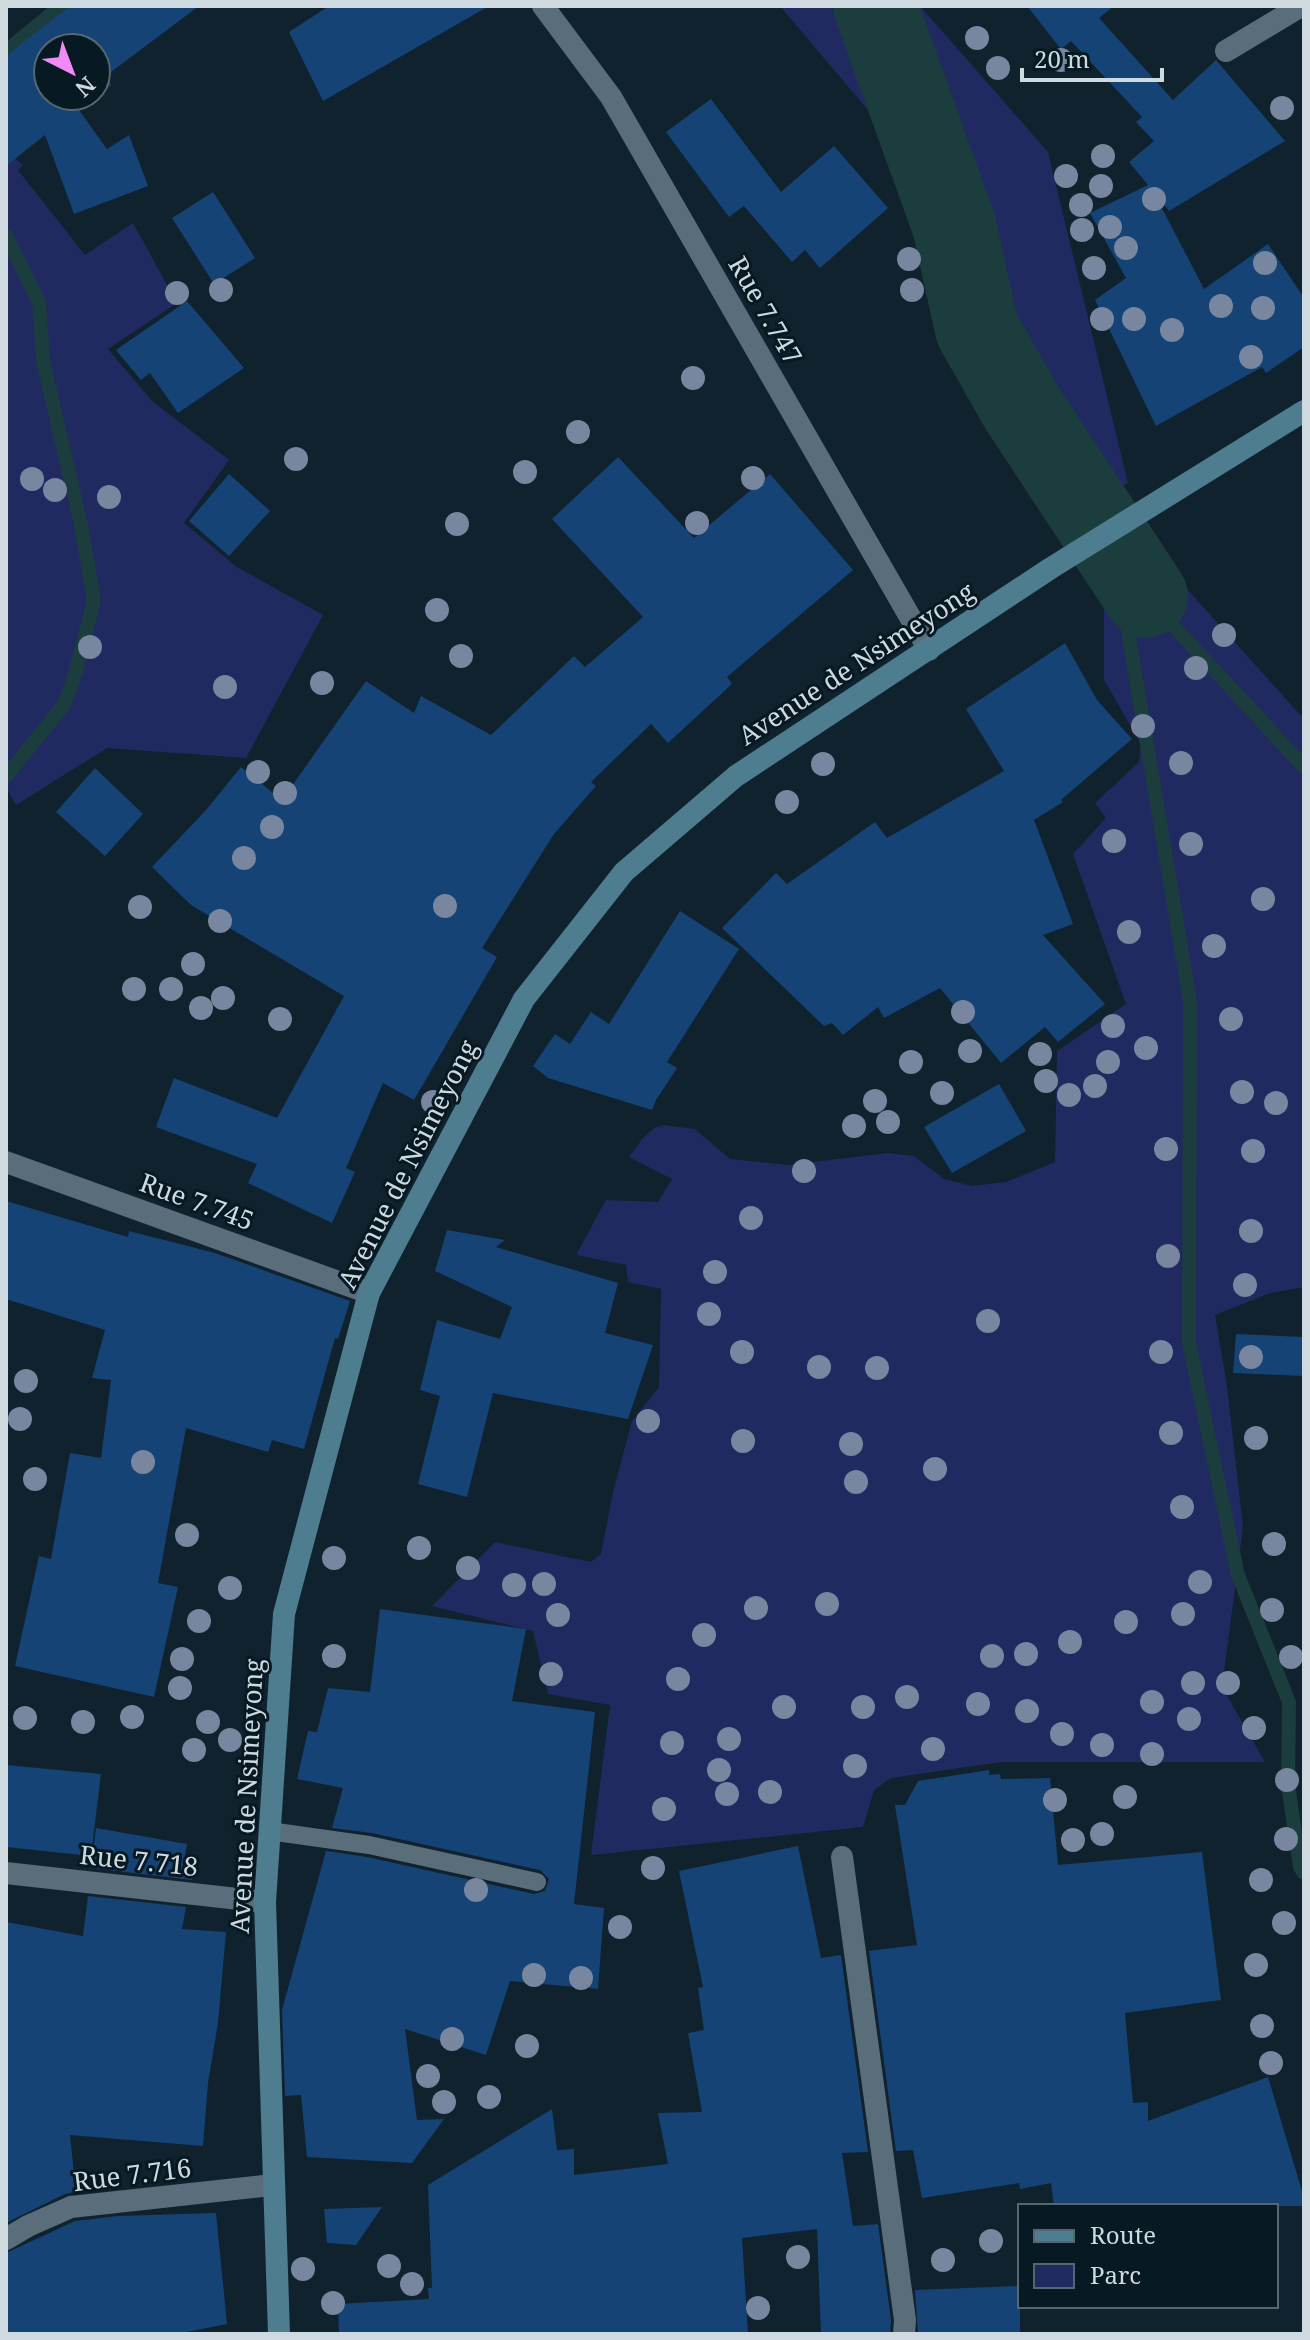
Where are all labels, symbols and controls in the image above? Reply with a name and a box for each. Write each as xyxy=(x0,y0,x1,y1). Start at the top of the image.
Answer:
north arrow xyxy=(32,32,112,112)
scale bar xyxy=(1022,32,1162,82)
text: 20 m xyxy=(1034,42,1090,75)
text: N xyxy=(70,71,103,105)
street label: Rue 7.747 xyxy=(721,250,811,370)
street label: Avenue de Nsimeyong xyxy=(731,573,981,753)
street label: Avenue de Nsimeyong xyxy=(329,1033,485,1295)
street label: Rue 7.745 xyxy=(135,1164,259,1238)
street label: Avenue de Nsimeyong xyxy=(221,1658,271,1934)
street label: Rue 7.718 xyxy=(78,1836,200,1884)
street label: Rue 7.716 xyxy=(71,2149,193,2199)
legend xyxy=(1018,2204,1278,2308)
text: Route xyxy=(1090,2218,1156,2251)
text: Parc xyxy=(1090,2258,1141,2291)

